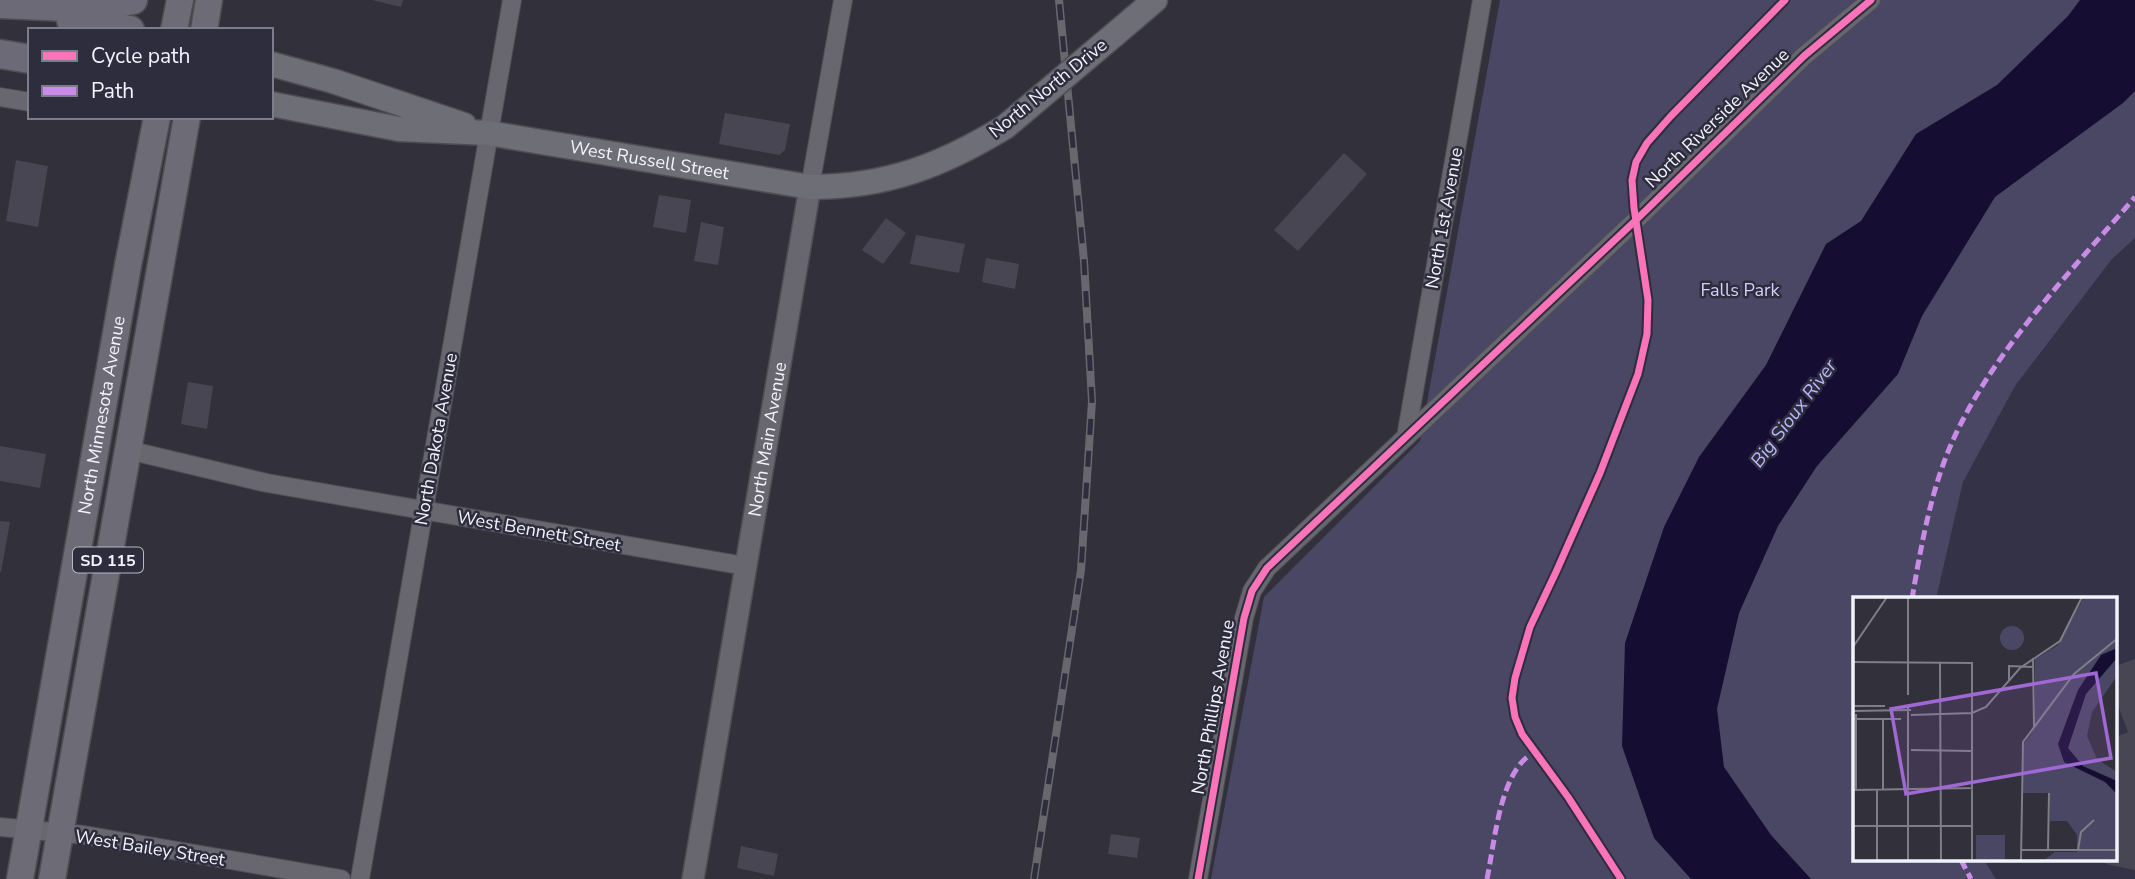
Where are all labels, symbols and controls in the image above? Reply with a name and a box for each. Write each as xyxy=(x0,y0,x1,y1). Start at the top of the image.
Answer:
legend xyxy=(28,28,273,119)
street label: North North Drive xyxy=(984,33,1112,143)
text: Cycle path xyxy=(91,42,190,70)
street label: North Riverside Avenue xyxy=(1640,43,1794,193)
text: Path xyxy=(91,77,134,105)
street label: West Russell Street xyxy=(568,135,732,185)
street label: North 1st Avenue xyxy=(1420,146,1468,290)
park label: Falls Park xyxy=(1701,278,1780,302)
street label: North Minnesota Avenue xyxy=(72,314,131,516)
street label: North Dakota Avenue xyxy=(409,351,463,527)
water label: Big Sioux River xyxy=(1745,353,1844,473)
street label: North Main Avenue xyxy=(742,360,792,519)
street label: West Bennett Street xyxy=(455,505,623,557)
road number: SD 115 xyxy=(73,548,143,572)
inset map xyxy=(1853,597,2118,862)
street label: North Phillips Avenue xyxy=(1186,618,1240,796)
street label: West Bailey Street xyxy=(73,824,227,872)

